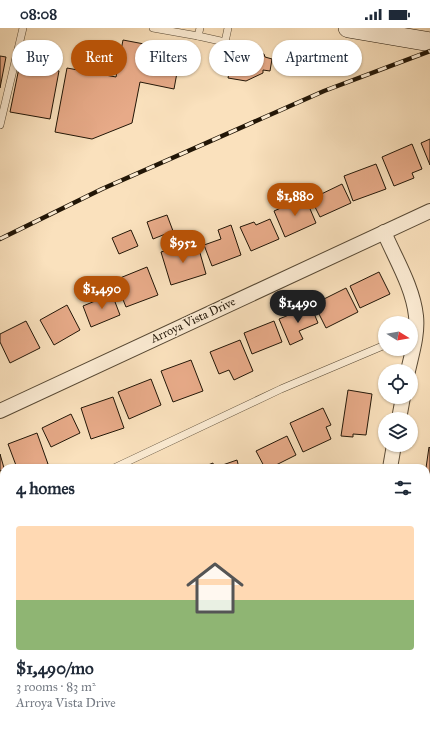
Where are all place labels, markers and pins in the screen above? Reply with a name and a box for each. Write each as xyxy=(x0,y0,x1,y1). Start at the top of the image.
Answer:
pin: $1,880 xyxy=(262,183,328,217)
pin: $952 xyxy=(159,230,207,264)
pin: $1,490 xyxy=(69,276,135,310)
pin: $1,490 xyxy=(265,290,331,324)

